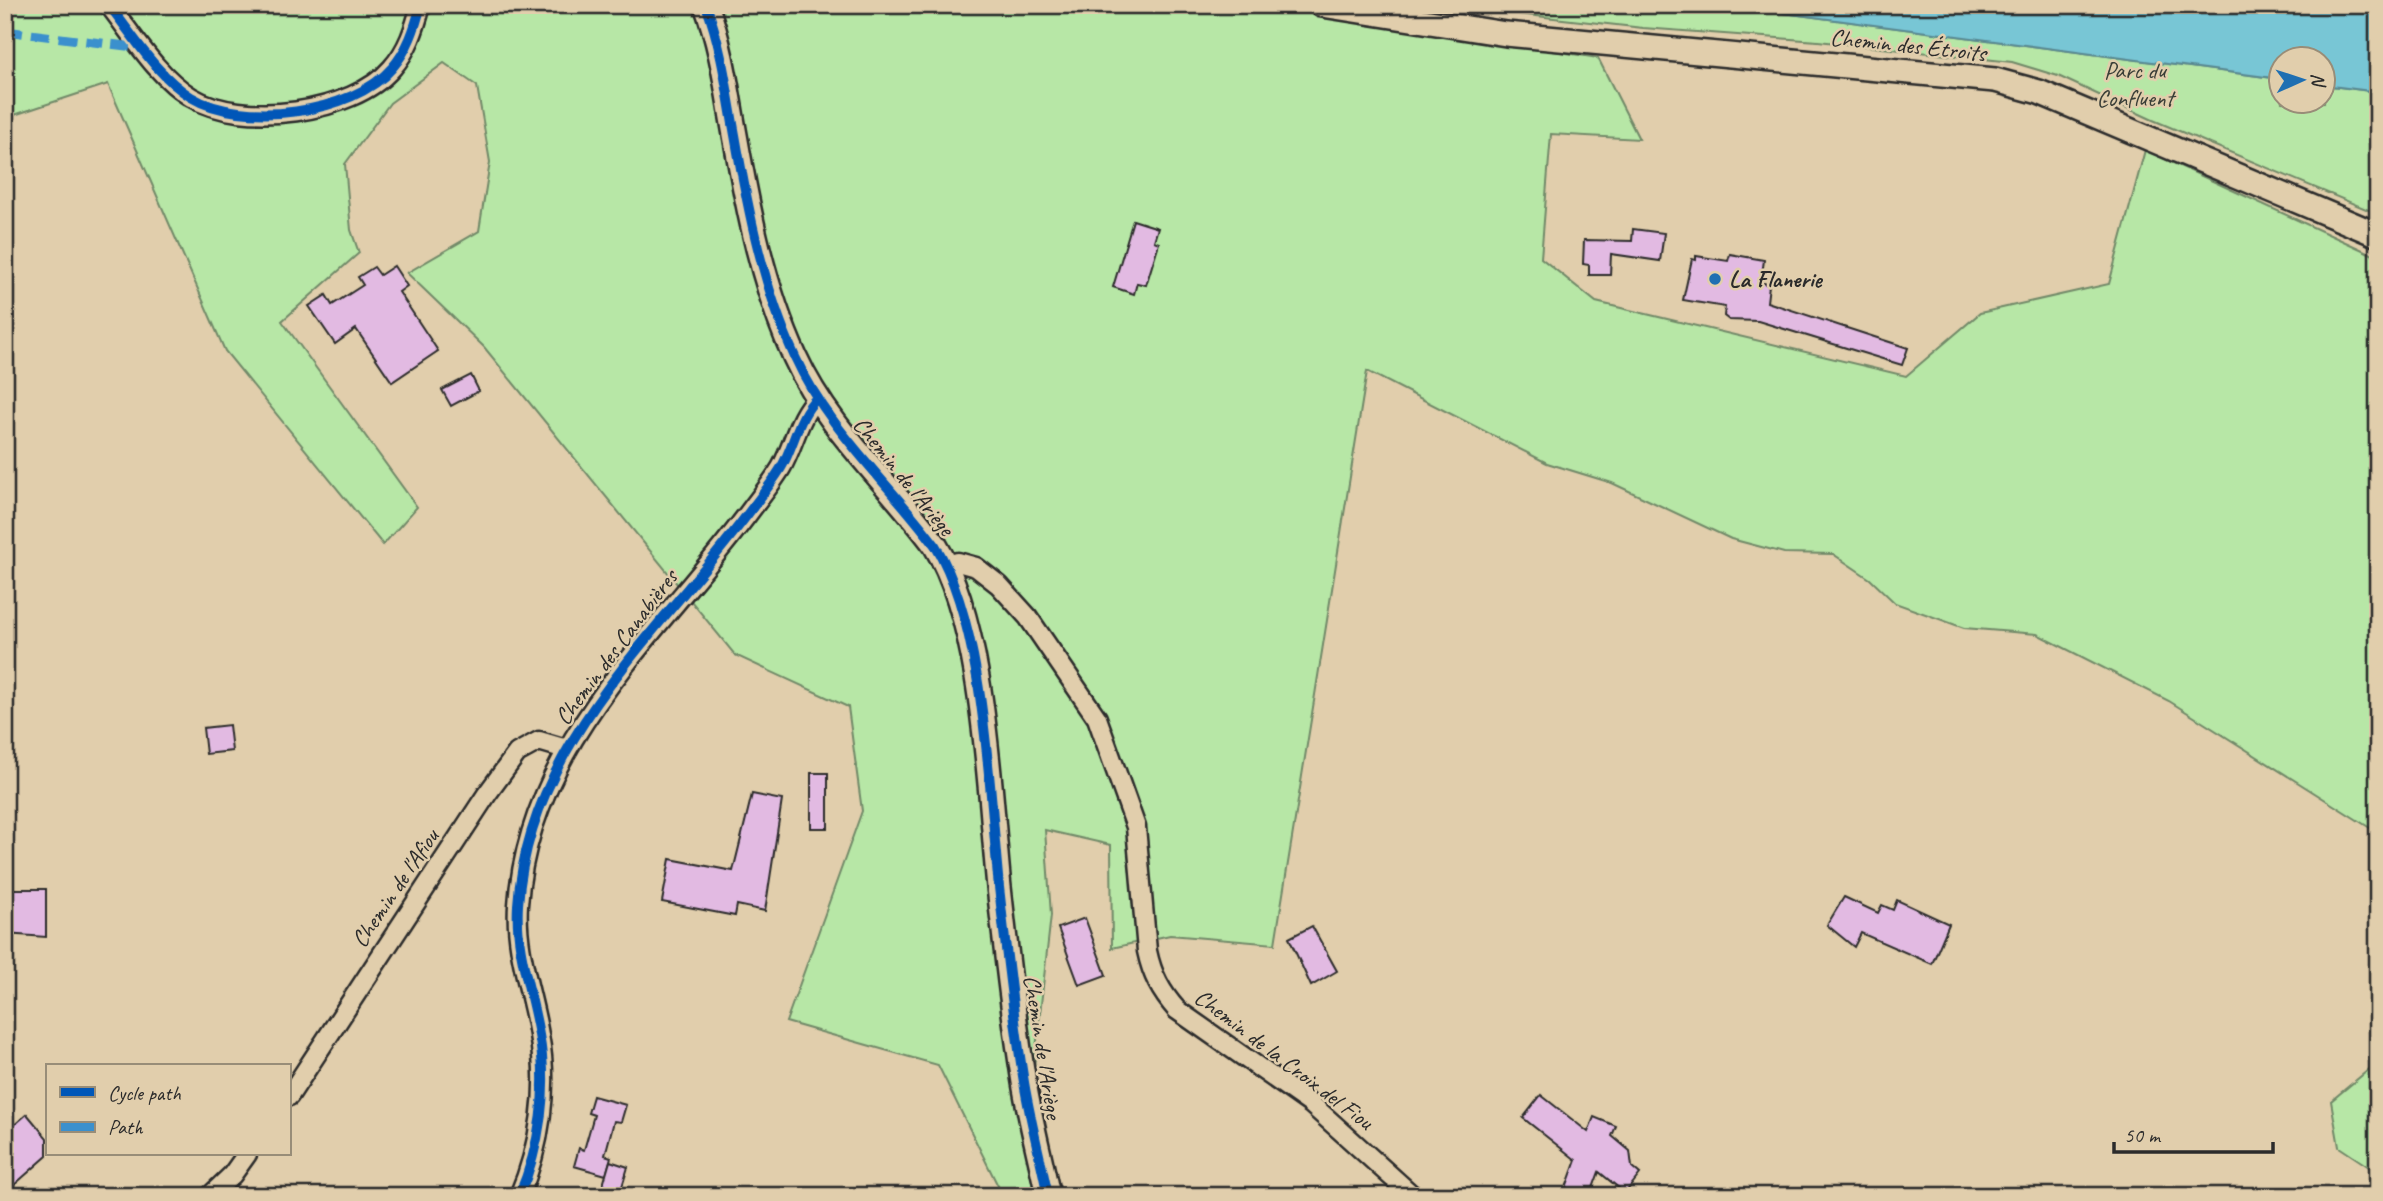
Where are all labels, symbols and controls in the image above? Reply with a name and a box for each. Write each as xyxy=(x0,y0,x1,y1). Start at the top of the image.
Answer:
street label: Chemin des Étroits xyxy=(1829,22,1990,68)
north arrow xyxy=(2268,46,2338,116)
park label: Parc du Confluent xyxy=(2096,55,2177,113)
text: N xyxy=(2306,73,2330,89)
place label: La Flanerie xyxy=(1729,264,1824,294)
marker: La Flanerie xyxy=(1707,271,1723,287)
street label: Chemin de l'Ariège xyxy=(847,410,963,544)
street label: Chemin des Canabières xyxy=(548,562,685,731)
street label: Chemin de l'Afiou xyxy=(344,821,447,953)
street label: Chemin de l'Ariège xyxy=(1017,973,1070,1123)
street label: Chemin de la Croix del Fiou xyxy=(1189,982,1381,1137)
legend xyxy=(46,1064,290,1156)
text: Cycle path xyxy=(108,1080,181,1106)
scale bar xyxy=(2114,1110,2273,1154)
text: Path xyxy=(108,1114,144,1140)
text: 50 m xyxy=(2124,1122,2162,1148)

